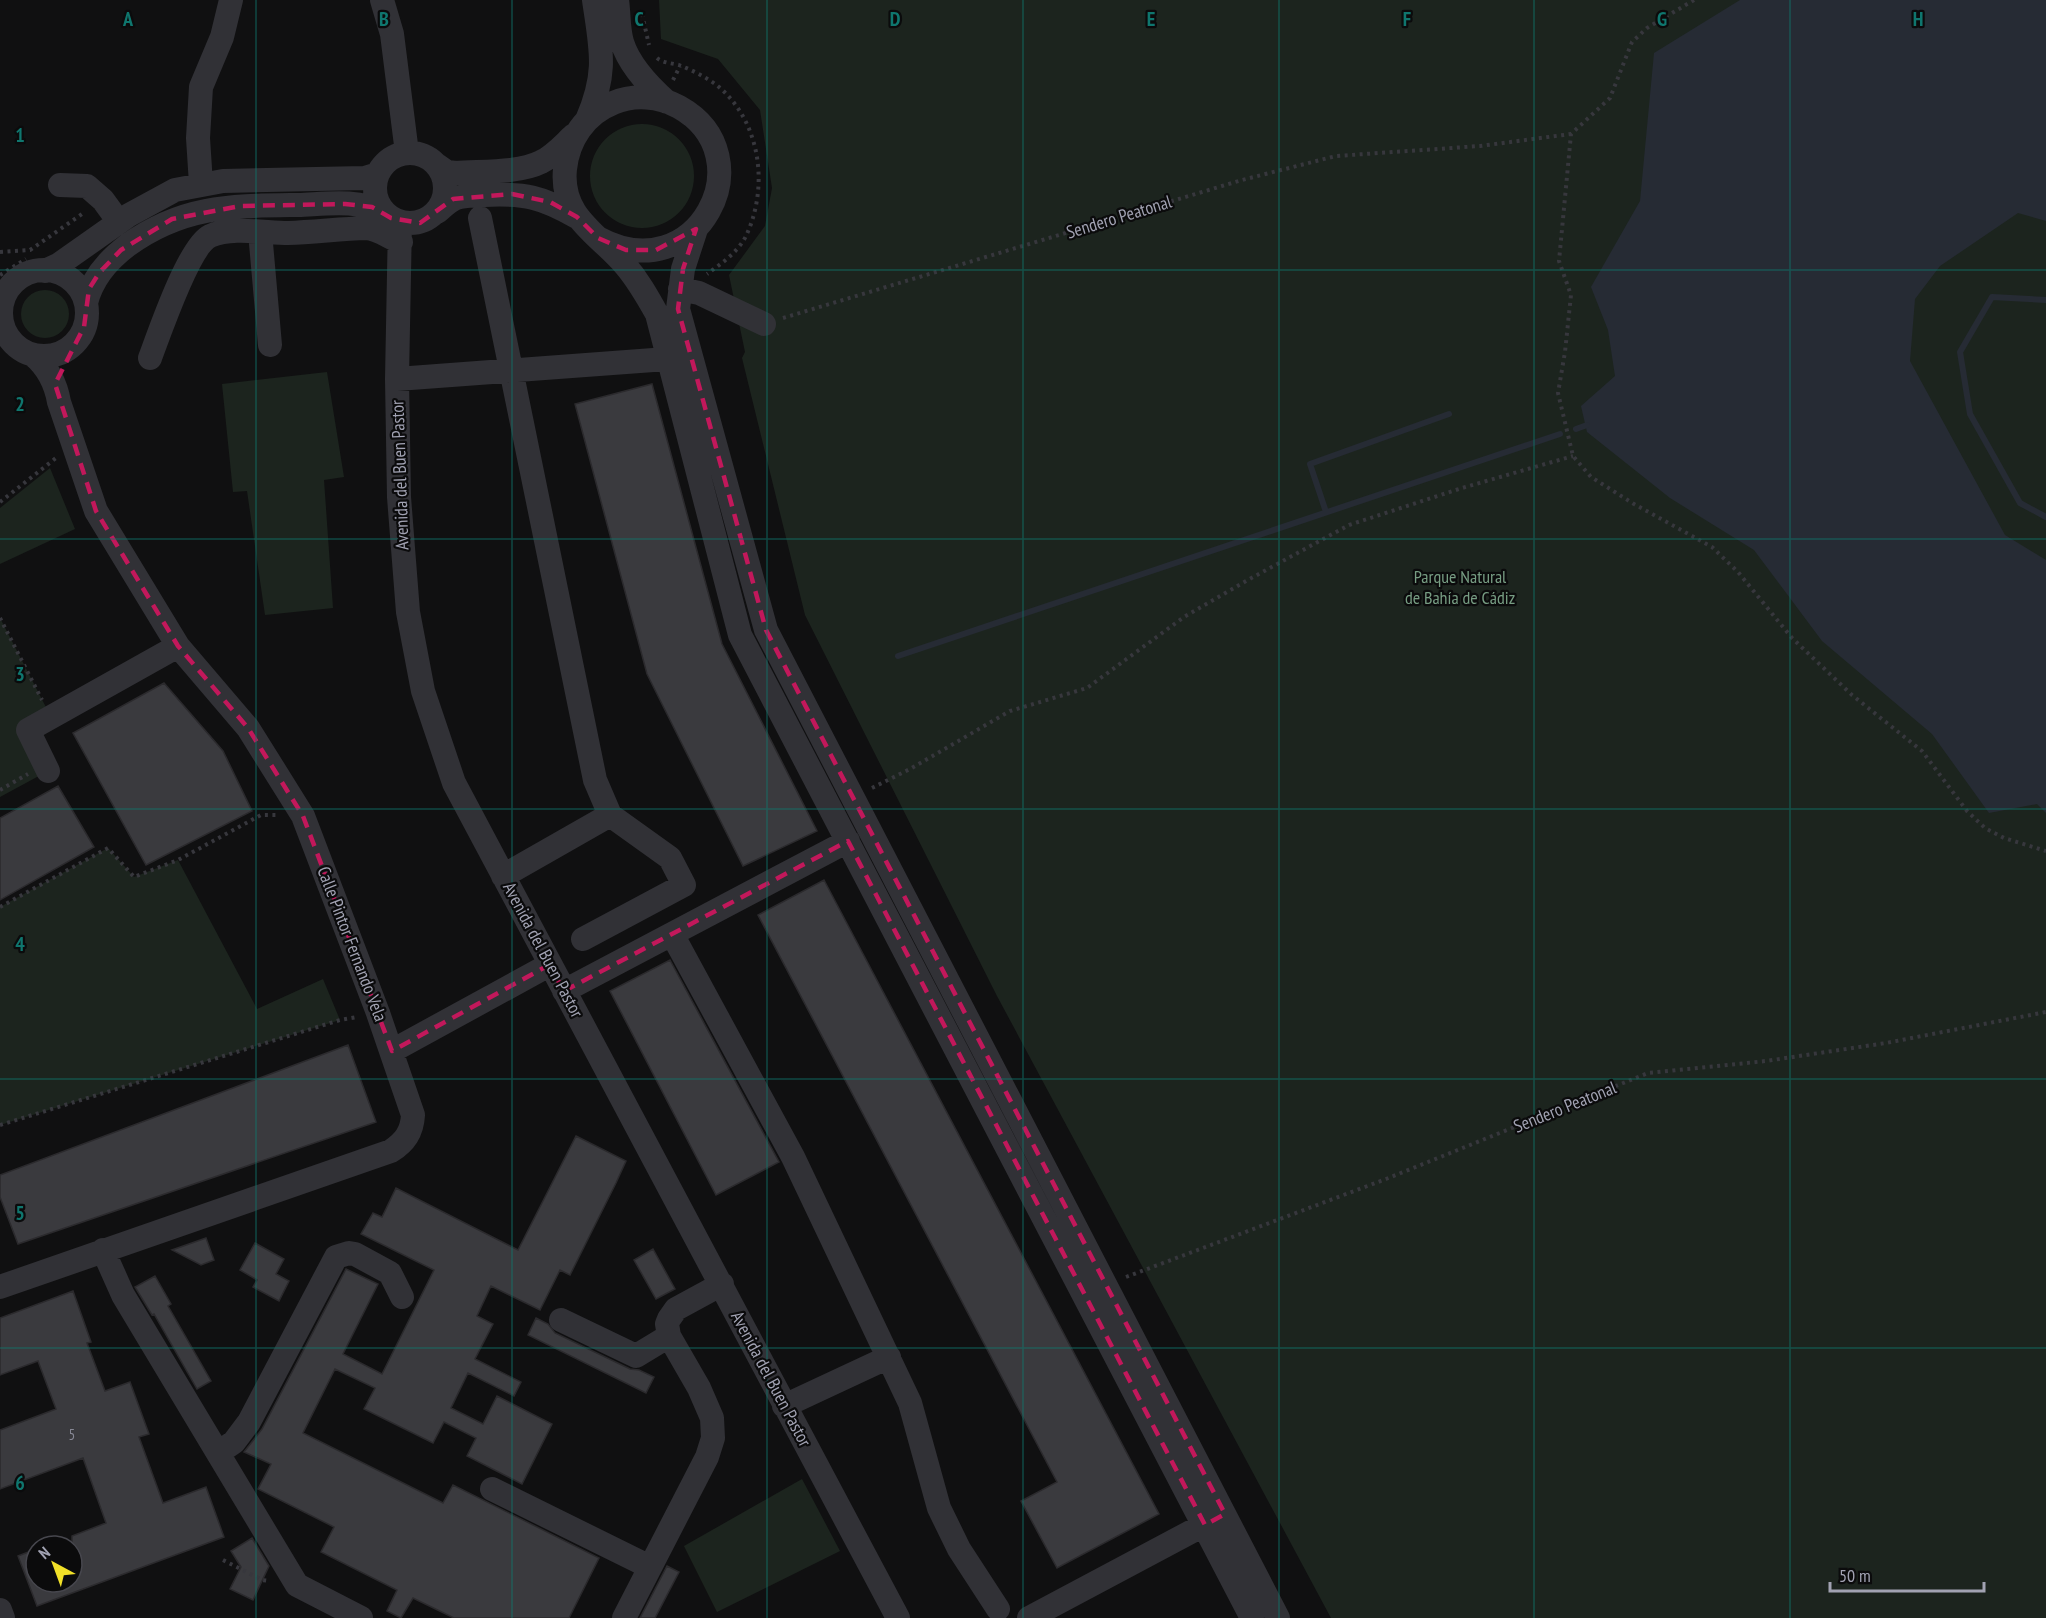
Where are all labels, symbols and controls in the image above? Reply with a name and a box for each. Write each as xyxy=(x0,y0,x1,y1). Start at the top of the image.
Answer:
text: A xyxy=(122,6,134,32)
text: B xyxy=(379,6,389,32)
text: C xyxy=(634,6,644,32)
text: D xyxy=(890,6,901,32)
text: E xyxy=(1147,6,1155,32)
text: F xyxy=(1403,6,1411,32)
text: G xyxy=(1657,6,1667,32)
text: H xyxy=(1913,6,1923,32)
text: 1 xyxy=(15,122,25,148)
street label: Sendero Peatonal xyxy=(1063,189,1175,243)
text: 2 xyxy=(15,391,25,417)
street label: Avenida del Buen Pastor xyxy=(385,400,414,550)
park label: Parque Natural de Bahía de Cádiz xyxy=(1405,565,1515,609)
text: 3 xyxy=(15,661,25,687)
street label: Calle Pintor Fernando Vela xyxy=(312,863,393,1025)
street label: Avenida del Buen Pastor xyxy=(498,878,589,1021)
text: 4 xyxy=(15,931,25,957)
street label: Sendero Peatonal xyxy=(1510,1075,1620,1138)
text: 5 xyxy=(15,1200,25,1226)
street label: Avenida del Buen Pastor xyxy=(726,1307,817,1450)
house number: 5 xyxy=(69,1425,75,1444)
text: 6 xyxy=(15,1470,25,1496)
north arrow xyxy=(24,1534,84,1594)
text: N xyxy=(34,1542,54,1563)
scale bar xyxy=(1830,1555,1984,1593)
text: 50 m xyxy=(1839,1564,1871,1587)

